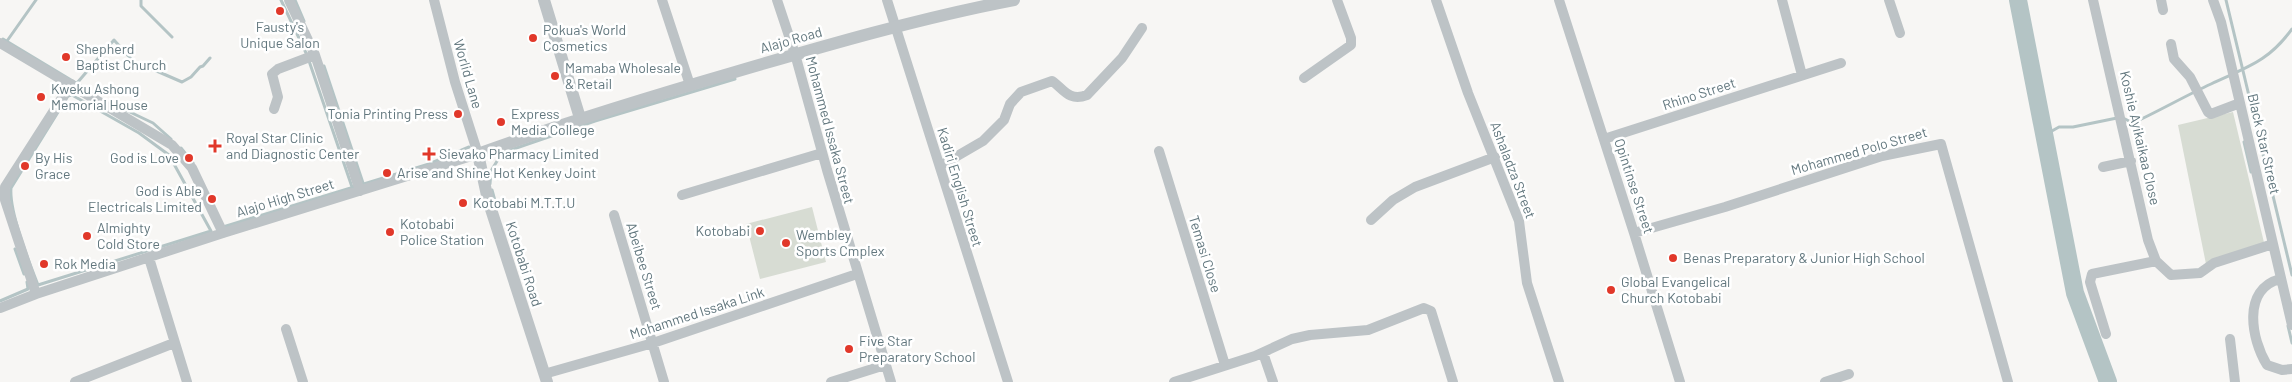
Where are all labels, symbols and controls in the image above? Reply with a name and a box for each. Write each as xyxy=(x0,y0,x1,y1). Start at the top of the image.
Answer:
marker: Fausty's Unique Salon xyxy=(274,5,286,17)
place label: Fausty's Unique Salon xyxy=(240,18,320,51)
place label: Pokua's World Cosmetics xyxy=(543,21,626,54)
street label: Alajo Road xyxy=(758,23,824,56)
marker: Pokua's World Cosmetics xyxy=(527,32,539,44)
street label: Worlid Lane xyxy=(450,37,487,111)
place label: Shepherd Baptist Church xyxy=(76,40,166,73)
marker: Shepherd Baptist Church xyxy=(60,51,72,63)
street label: Mohammed Issaka Street xyxy=(803,54,858,206)
place label: Mamaba Wholesale & Retail xyxy=(565,59,681,92)
street label: Koshie Ayikaikaa Close xyxy=(2117,69,2164,207)
marker: Mamaba Wholesale & Retail xyxy=(549,70,561,82)
street label: Rhino Street xyxy=(1660,74,1738,113)
place label: Kweku Ashong Memorial House xyxy=(51,80,148,113)
marker: Kweku Ashong Memorial House xyxy=(35,91,47,103)
street label: Black Star Street xyxy=(2245,92,2284,196)
place label: Tonia Printing Press xyxy=(327,105,448,122)
place label: Express Media College xyxy=(511,105,595,138)
marker: Tonia Printing Press xyxy=(452,108,464,120)
marker: Express Media College xyxy=(495,116,507,128)
street label: Ashaladza Street xyxy=(1487,119,1540,221)
street label: Mohammed Polo Street xyxy=(1789,123,1929,178)
street label: Kadiri English Street xyxy=(934,125,987,249)
place label: Royal Star Clinic and Diagnostic Center xyxy=(226,129,359,162)
street label: Opintinse Street xyxy=(1611,136,1658,236)
marker: Royal Star Clinic and Diagnostic Center xyxy=(208,139,222,153)
place label: Sievako Pharmacy Limited xyxy=(439,145,599,162)
marker: Sievako Pharmacy Limited xyxy=(423,148,435,160)
place label: By His Grace xyxy=(35,149,73,182)
place label: God is Love xyxy=(110,149,179,166)
marker: God is Love xyxy=(183,152,195,164)
marker: By His Grace xyxy=(19,160,31,172)
place label: Arise and Shine Hot Kenkey Joint xyxy=(397,164,596,181)
marker: Arise and Shine Hot Kenkey Joint xyxy=(381,167,393,179)
street label: Alajo High Street xyxy=(234,175,336,220)
place label: God is Able Electricals Limited xyxy=(88,182,202,215)
marker: God is Able Electricals Limited xyxy=(206,193,218,205)
place label: Kotobabi M.T.T.U xyxy=(473,194,575,211)
marker: Kotobabi M.T.T.U xyxy=(457,197,469,209)
street label: Temasi Close xyxy=(1186,213,1225,295)
place label: Kotobabi Police Station xyxy=(400,215,484,248)
place label: Almighty Cold Store xyxy=(97,219,160,252)
street label: Kotobabi Road xyxy=(503,219,546,308)
street label: Abeibee Street xyxy=(623,220,666,312)
place label: Kotobabi xyxy=(696,222,750,239)
marker: Kotobabi xyxy=(754,225,766,237)
marker: Kotobabi Police Station xyxy=(384,226,396,238)
place label: Wembley Sports Cmplex xyxy=(796,226,885,259)
marker: Almighty Cold Store xyxy=(81,230,93,242)
marker: Wembley Sports Cmplex xyxy=(780,237,792,249)
place label: Benas Preparatory & Junior High School xyxy=(1683,249,1925,266)
marker: Benas Preparatory & Junior High School xyxy=(1667,252,1679,264)
place label: Rok Media xyxy=(54,255,116,272)
marker: Rok Media xyxy=(38,258,50,270)
place label: Global Evangelical Church Kotobabi xyxy=(1621,273,1730,306)
street label: Mohammed Issaka Link xyxy=(628,283,766,342)
marker: Global Evangelical Church Kotobabi xyxy=(1605,284,1617,296)
place label: Five Star Preparatory School xyxy=(859,332,975,365)
marker: Five Star Preparatory School xyxy=(843,343,855,355)

